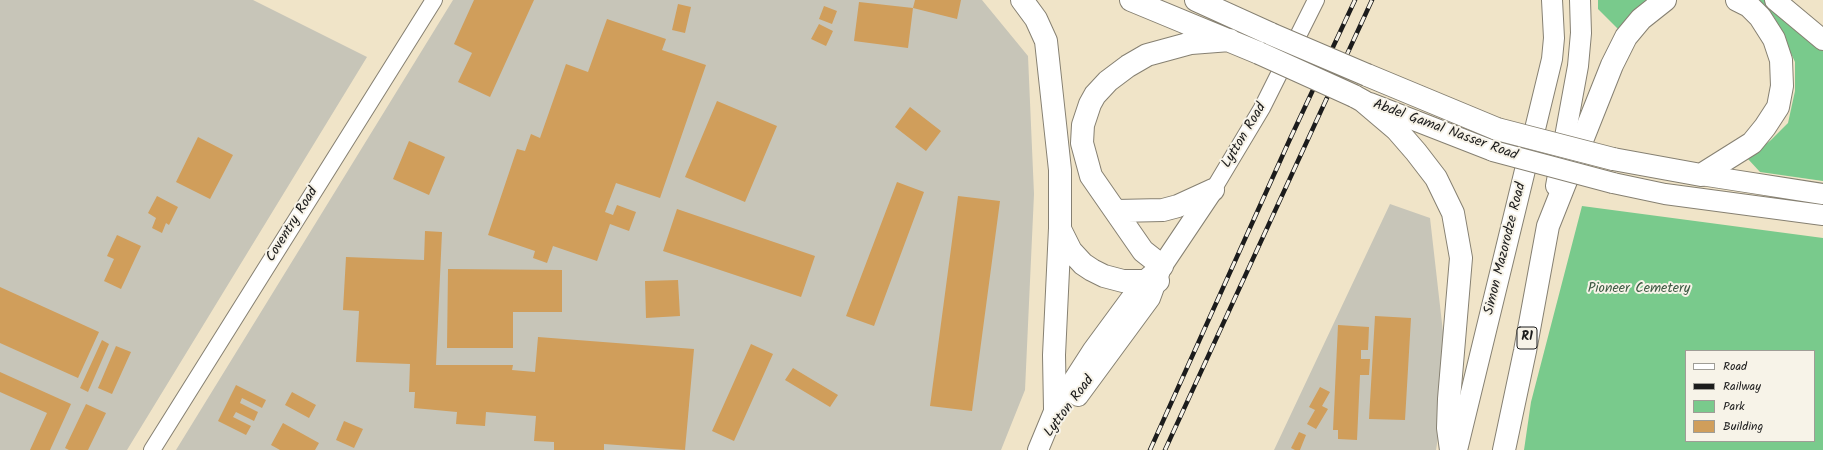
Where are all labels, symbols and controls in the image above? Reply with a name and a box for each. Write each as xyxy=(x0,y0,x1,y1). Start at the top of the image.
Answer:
street label: Abdel Gamal Nasser Road xyxy=(1370,97,1520,165)
street label: Lytton Road xyxy=(1219,101,1271,171)
street label: Simon Mazorodze Road xyxy=(1481,181,1531,317)
street label: Coventry Road xyxy=(263,185,323,265)
park label: Pioneer Cemetery xyxy=(1588,282,1690,298)
road number: R1 xyxy=(1517,327,1537,349)
legend xyxy=(1685,350,1815,442)
text: Road xyxy=(1723,357,1747,376)
street label: Lytton Road xyxy=(1041,373,1099,441)
text: Railway xyxy=(1723,377,1761,396)
text: Park xyxy=(1723,397,1745,416)
text: Building xyxy=(1723,417,1763,436)

